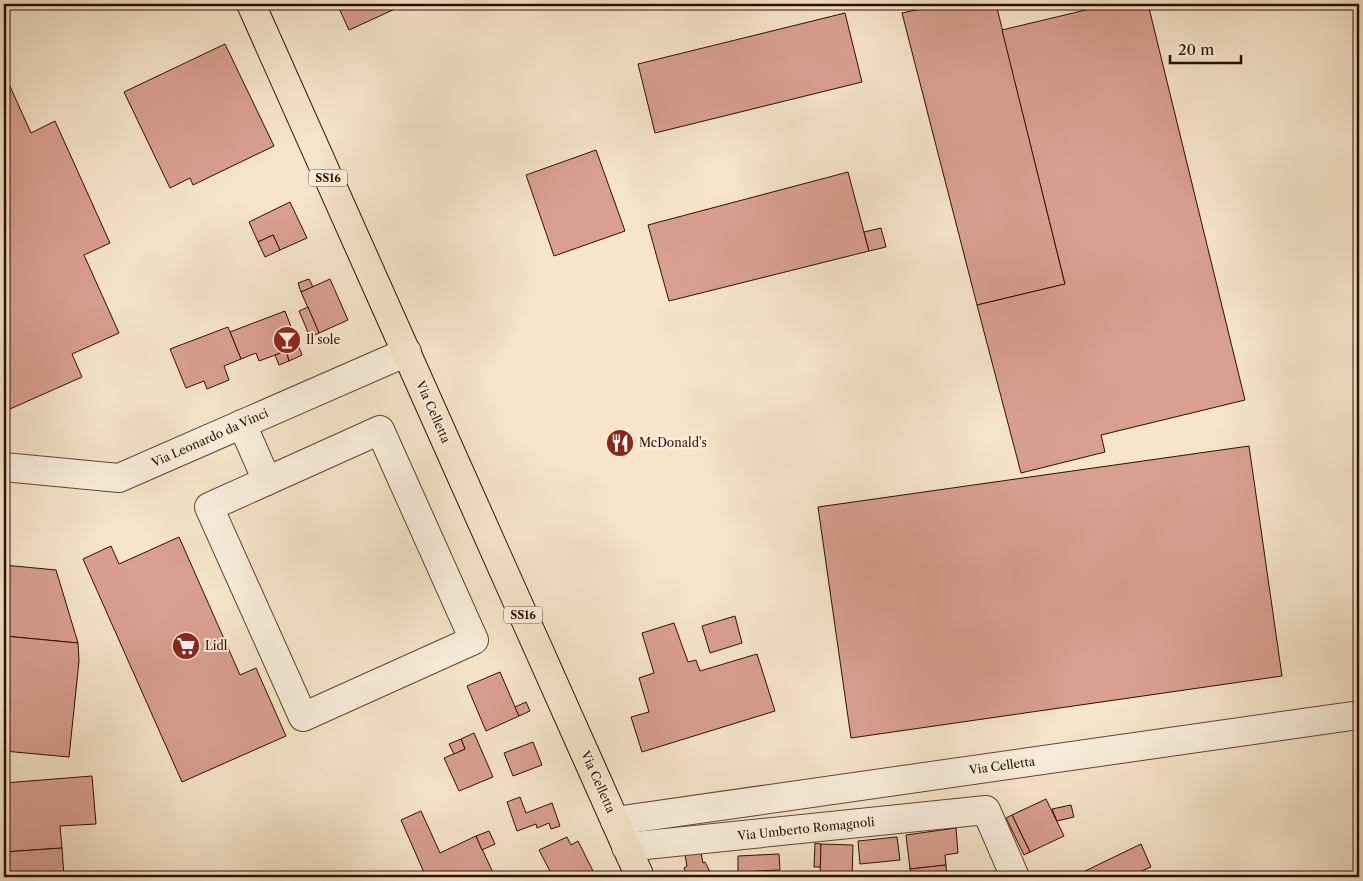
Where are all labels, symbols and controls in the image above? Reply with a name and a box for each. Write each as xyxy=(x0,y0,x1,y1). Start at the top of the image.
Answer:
scale bar xyxy=(1170,32,1242,64)
text: 20 m xyxy=(1178,40,1214,59)
road number: SS16 xyxy=(309,170,347,187)
bar icon: Il sole xyxy=(272,325,302,355)
place label: Il sole xyxy=(306,332,340,347)
street label: Via Celletta xyxy=(413,378,454,446)
street label: Via Leonardo da Vinci xyxy=(148,405,271,470)
restaurant icon: McDonald's xyxy=(605,428,635,458)
place label: McDonald's xyxy=(639,435,707,450)
road number: SS16 xyxy=(504,606,542,624)
supermarket icon: Lidl xyxy=(171,631,201,661)
place label: Lidl xyxy=(205,638,228,653)
street label: Via Celletta xyxy=(578,748,619,816)
street label: Via Celletta xyxy=(967,753,1036,778)
street label: Via Umberto Romagnoli xyxy=(736,814,875,843)

